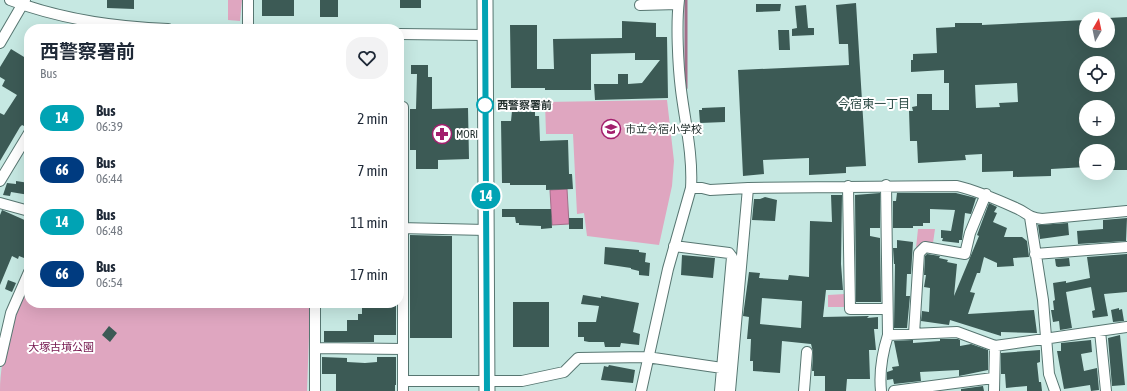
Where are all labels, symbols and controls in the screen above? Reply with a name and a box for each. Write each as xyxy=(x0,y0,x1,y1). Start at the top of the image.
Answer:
north arrow xyxy=(1079,12,1115,48)
map controls xyxy=(1079,12,1115,180)
button: heart xyxy=(346,37,388,79)
text: 西警察署前 xyxy=(40,40,135,62)
button: locate xyxy=(1079,56,1115,92)
text: Bus xyxy=(40,66,57,81)
marker: 西警察署前 xyxy=(476,96,494,114)
district label: 今宿東一丁目 xyxy=(838,97,910,111)
place label: 西警察署前 xyxy=(497,99,552,111)
button: + xyxy=(1079,100,1115,136)
text: Bus xyxy=(96,102,116,119)
text: 14 xyxy=(55,110,69,126)
text: 2 min xyxy=(357,110,388,127)
school or university icon: 市立今宿小学校 xyxy=(600,118,622,140)
text: 06:39 xyxy=(96,119,123,134)
pharmacy icon: MORI xyxy=(431,123,453,145)
place label: 市立今宿小学校 xyxy=(625,123,702,135)
place label: MORI xyxy=(456,128,478,140)
button: − xyxy=(1079,144,1115,180)
text: Bus xyxy=(96,154,116,171)
text: 66 xyxy=(55,162,69,178)
text: 7 min xyxy=(357,162,388,179)
text: 06:44 xyxy=(96,171,123,186)
line badge: 14 xyxy=(468,183,504,209)
text: 14 xyxy=(479,188,493,204)
text: Bus xyxy=(96,206,116,223)
text: 14 xyxy=(55,214,69,230)
text: 11 min xyxy=(350,214,388,231)
text: 06:48 xyxy=(96,223,123,238)
text: Bus xyxy=(96,258,116,275)
text: 66 xyxy=(55,266,69,282)
text: 17 min xyxy=(350,266,388,283)
text: 06:54 xyxy=(96,275,123,290)
park label: 大塚古墳公園 xyxy=(28,341,94,353)

